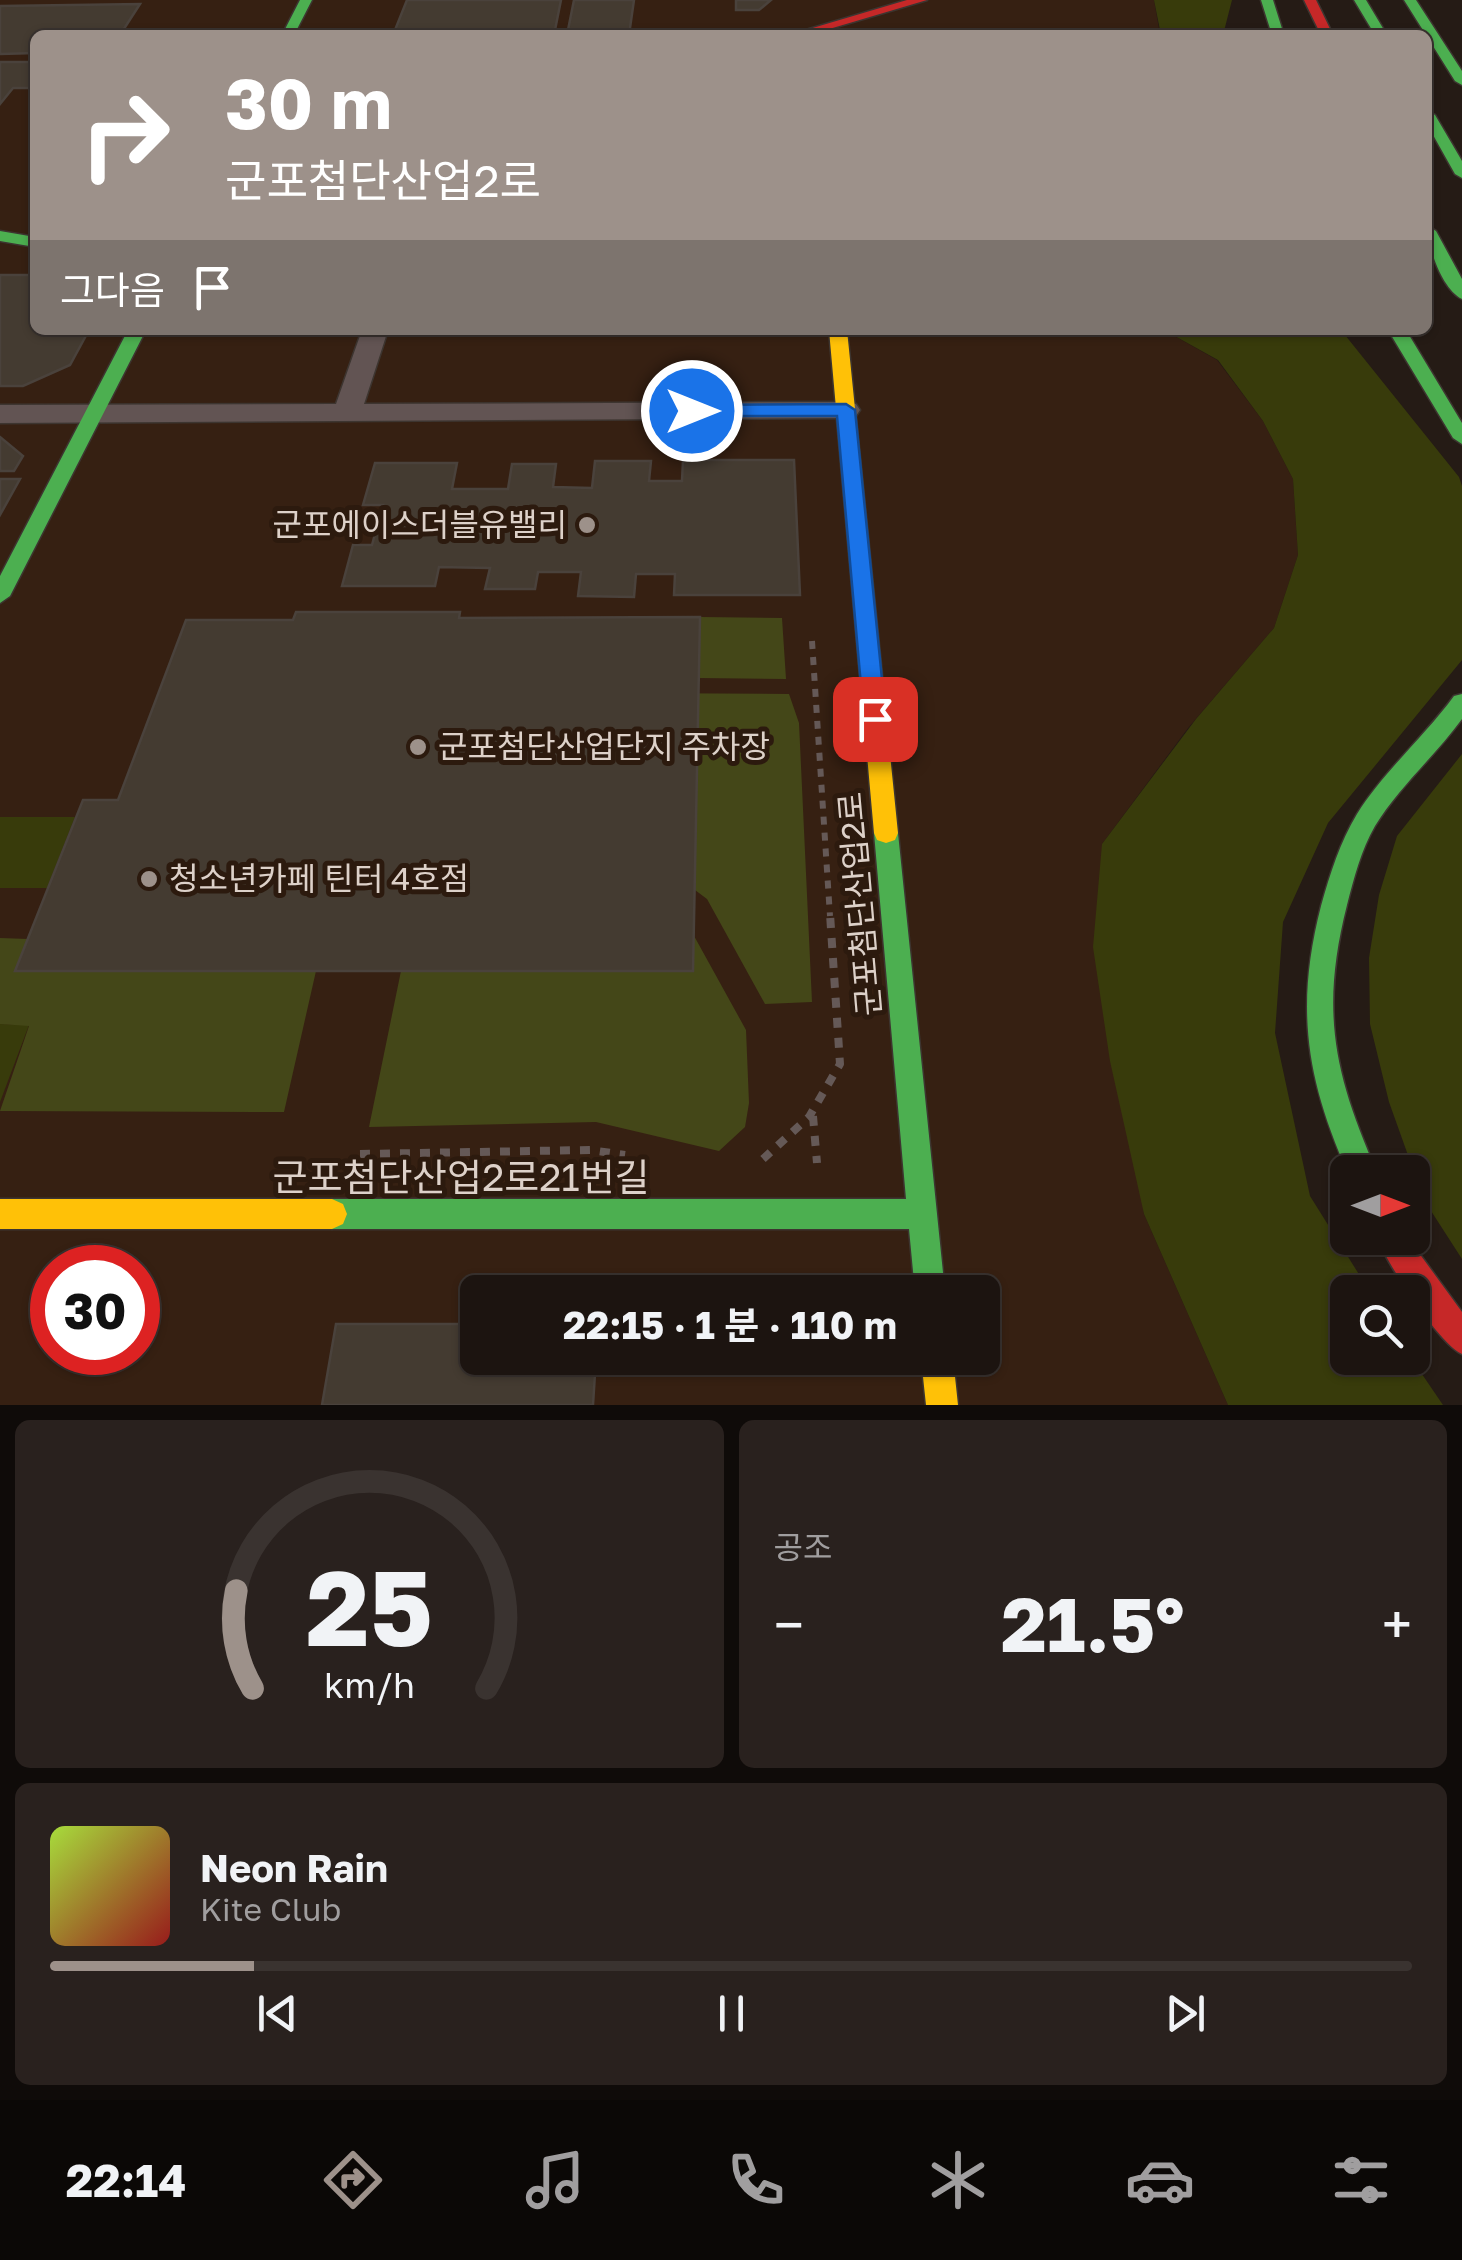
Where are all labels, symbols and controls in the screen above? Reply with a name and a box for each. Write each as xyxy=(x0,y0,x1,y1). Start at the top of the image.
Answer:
text: 30 m xyxy=(225,60,392,144)
icon: right xyxy=(60,70,190,200)
text: 군포첨단산업2로 xyxy=(225,153,541,207)
icon: arrive xyxy=(185,260,240,315)
text: 그다음 xyxy=(60,267,165,312)
position arrow xyxy=(640,359,744,463)
place label: 군포에이스더블유밸리 xyxy=(273,505,567,543)
marker: 군포에이스더블유밸리 xyxy=(576,514,598,536)
pin xyxy=(833,677,918,762)
icon: arrive xyxy=(848,692,903,747)
place label: 군포첨단산업단지 주차장 xyxy=(438,727,770,765)
marker: 군포첨단산업단지 주차장 xyxy=(407,736,429,758)
street label: 군포첨단산업2로 xyxy=(830,791,888,1018)
place label: 청소년카페 틴터 4호점 xyxy=(169,859,469,897)
marker: 청소년카페 틴터 4호점 xyxy=(138,868,160,890)
street label: 군포첨단산업2로21번길 xyxy=(272,1154,650,1199)
north arrow xyxy=(1330,1155,1430,1255)
map controls xyxy=(1330,1155,1430,1375)
speed limit sign: 30 xyxy=(30,1245,160,1375)
button: search xyxy=(1330,1275,1430,1375)
text: 22:15 · 1 분 · 110 m xyxy=(563,1302,897,1347)
text: 공조 xyxy=(774,1528,832,1566)
text: 25 xyxy=(306,1544,433,1669)
text: 21.5° xyxy=(1001,1578,1184,1669)
text: − xyxy=(774,1591,804,1657)
text: + xyxy=(1382,1591,1412,1657)
text: km/h xyxy=(324,1663,415,1706)
text: Neon Rain xyxy=(200,1845,388,1890)
text: Kite Club xyxy=(200,1890,341,1928)
icon: previous xyxy=(250,1986,305,2041)
icon: pause xyxy=(704,1986,759,2041)
icon: next xyxy=(1158,1986,1213,2041)
icon: directions xyxy=(318,2145,388,2215)
icon: music xyxy=(520,2145,590,2215)
icon: phone xyxy=(721,2145,791,2215)
icon: climate xyxy=(923,2145,993,2215)
icon: car xyxy=(1125,2145,1195,2215)
icon: filters xyxy=(1326,2145,1396,2215)
text: 22:14 xyxy=(66,2153,186,2207)

